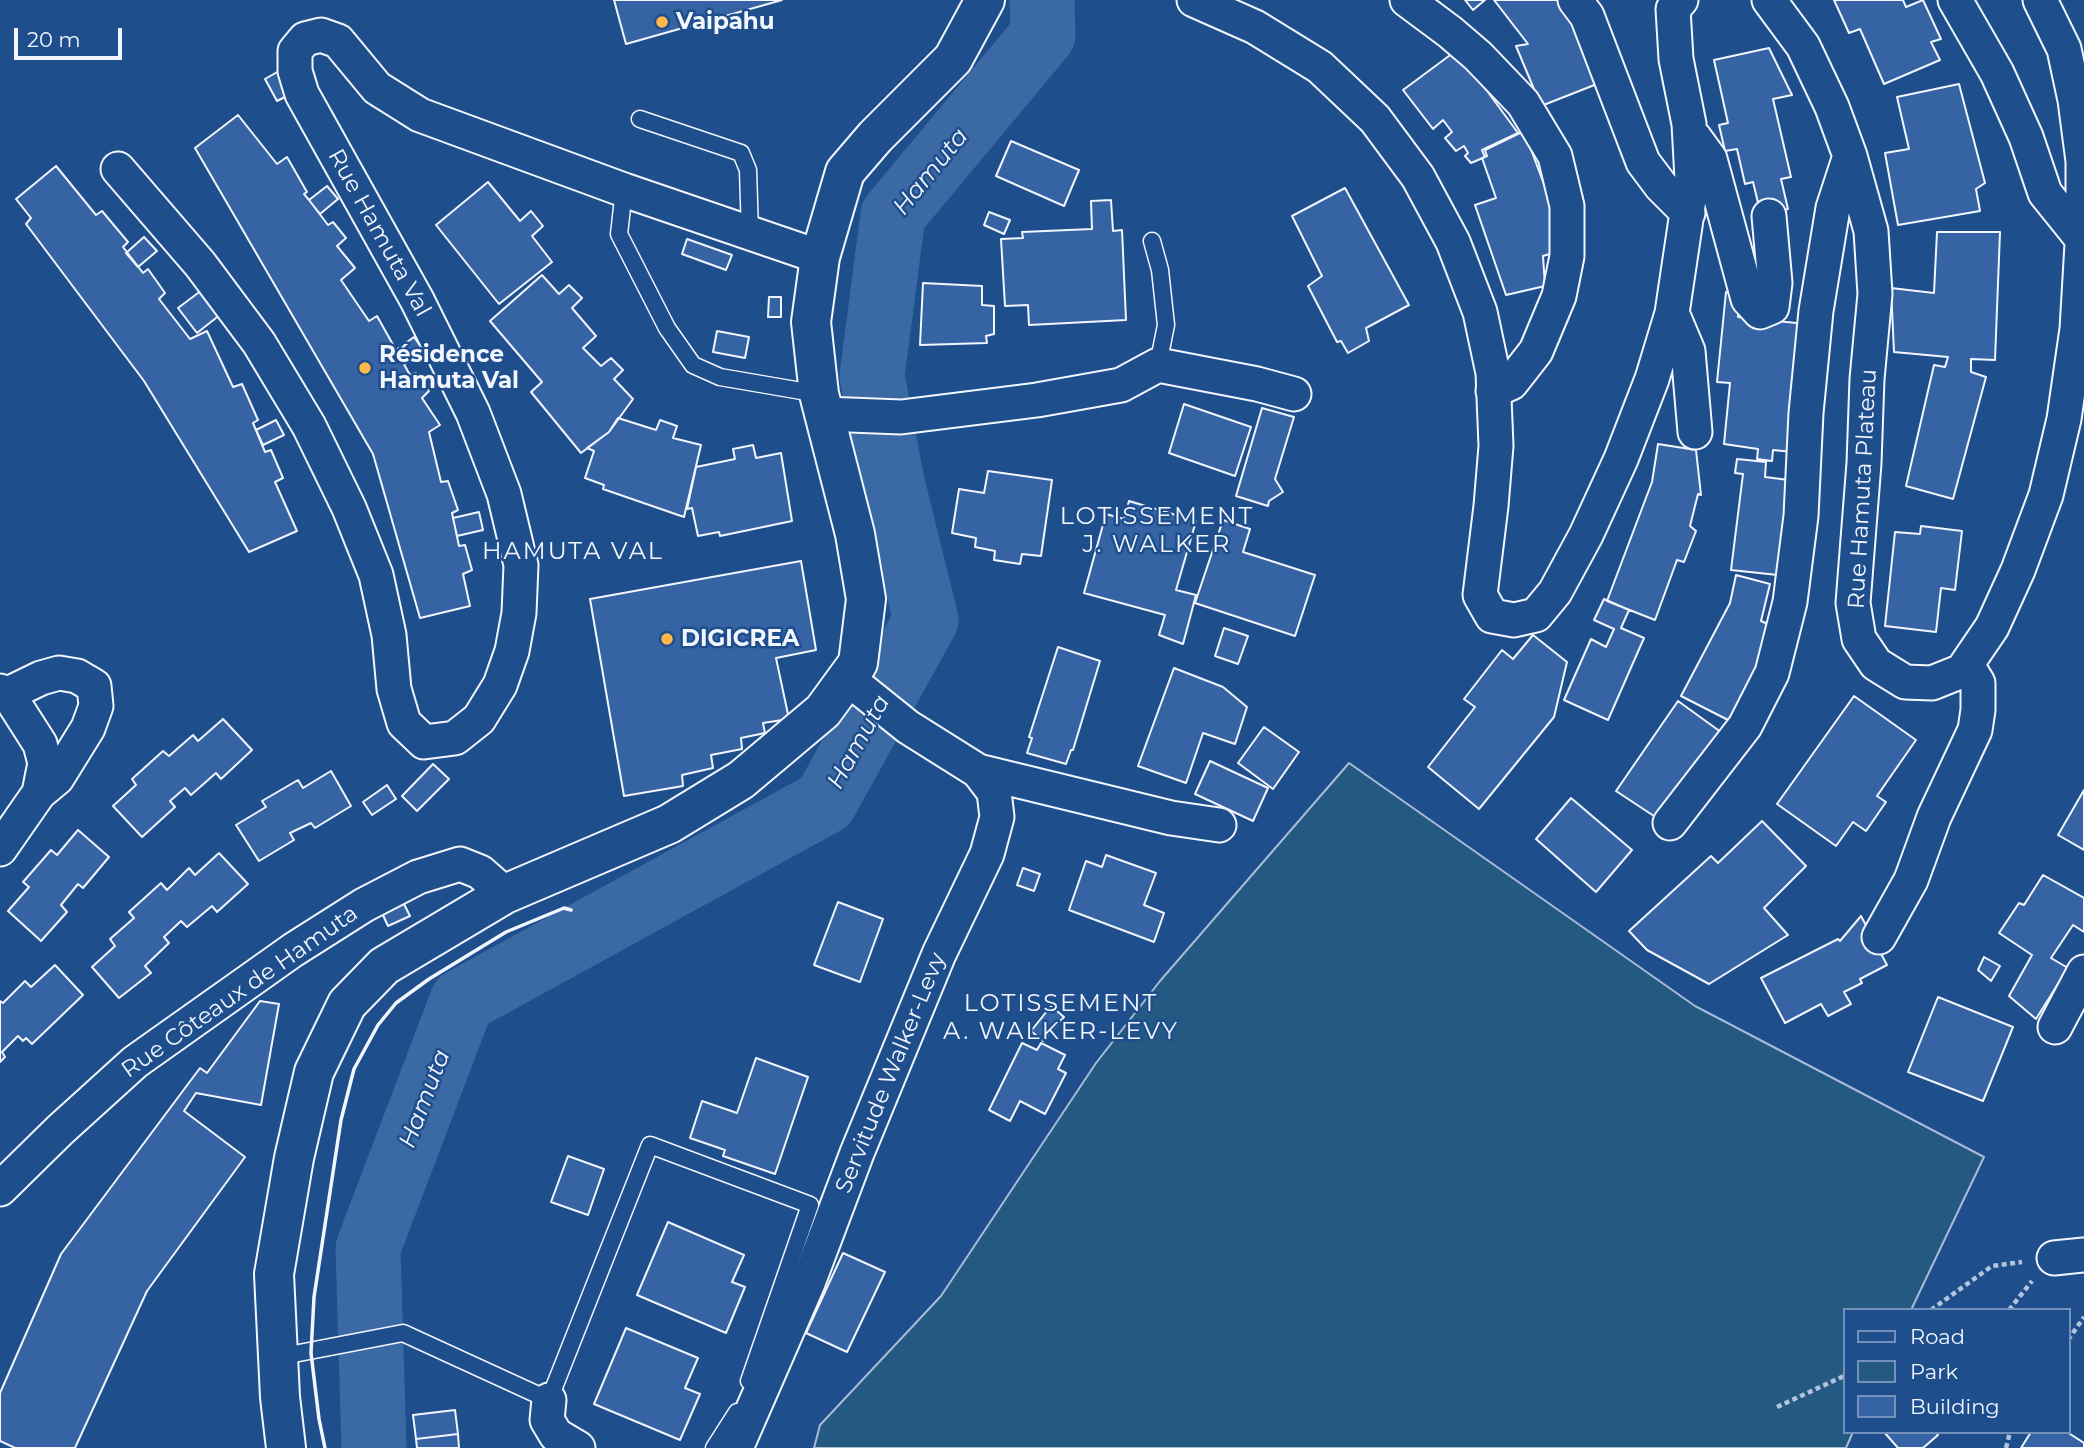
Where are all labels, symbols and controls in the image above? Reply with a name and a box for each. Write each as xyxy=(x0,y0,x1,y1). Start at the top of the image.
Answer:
place label: Vaipahu xyxy=(676,8,775,36)
scale bar xyxy=(18,14,126,58)
marker: Vaipahu xyxy=(654,14,670,30)
text: 20 m xyxy=(27,27,81,52)
water label: Hamuta xyxy=(887,123,975,221)
street label: Rue Hamuta Val xyxy=(322,144,436,322)
place label: Résidence Hamuta Val xyxy=(379,341,519,395)
marker: Résidence Hamuta Val xyxy=(357,360,373,376)
street label: Rue Hamuta Plateau xyxy=(1843,368,1883,610)
district label: LOTISSEMENT J. WALKER xyxy=(1061,503,1253,559)
district label: HAMUTA VAL xyxy=(483,538,663,566)
place label: DIGICREA xyxy=(681,625,799,653)
marker: DIGICREA xyxy=(659,631,675,647)
water label: Hamuta xyxy=(821,690,897,794)
street label: Rue Côteaux de Hamuta xyxy=(117,900,363,1084)
street label: Servitude Walker-Levy xyxy=(830,949,952,1197)
district label: LOTISSEMENT A. WALKER-LEVY xyxy=(945,990,1177,1046)
water label: Hamuta xyxy=(393,1046,457,1152)
legend xyxy=(1842,1308,2070,1434)
text: Road xyxy=(1910,1324,1965,1349)
text: Park xyxy=(1910,1359,1958,1384)
text: Building xyxy=(1910,1394,2000,1419)

